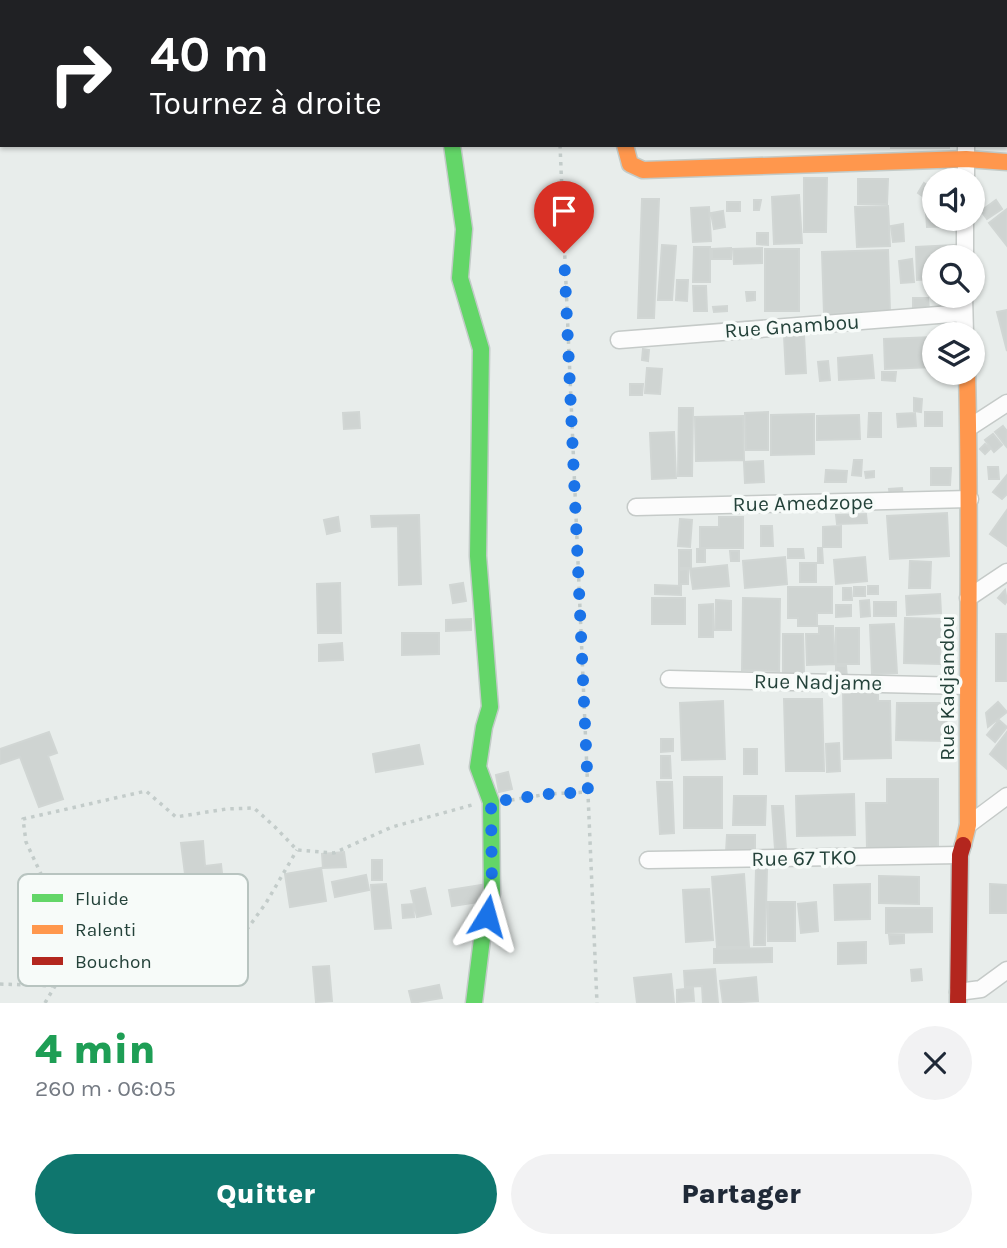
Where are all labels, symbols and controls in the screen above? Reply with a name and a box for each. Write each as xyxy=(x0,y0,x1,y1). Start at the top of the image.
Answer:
text: 40 m xyxy=(150,26,269,83)
icon: right xyxy=(35,28,126,119)
text: Tournez à droite xyxy=(150,85,382,122)
map controls xyxy=(922,168,985,385)
button: sound xyxy=(922,168,985,231)
pin xyxy=(534,181,594,253)
icon: arrive xyxy=(545,192,583,230)
button: search xyxy=(922,245,985,308)
street label: Rue Gnambou xyxy=(724,309,860,343)
button: layers xyxy=(922,322,985,385)
street label: Rue Amedzope xyxy=(732,490,874,516)
street label: Rue Kadjandou xyxy=(935,615,959,761)
street label: Rue Nadjame xyxy=(754,669,882,695)
street label: Rue 67 TKO xyxy=(751,845,857,871)
legend xyxy=(18,874,248,986)
position arrow xyxy=(450,879,524,953)
text: Fluide xyxy=(75,888,128,910)
text: Ralenti xyxy=(75,919,136,941)
text: Bouchon xyxy=(75,951,152,973)
text: 4 min xyxy=(35,1024,156,1074)
button: close xyxy=(898,1026,972,1100)
text: 260 m · 06:05 xyxy=(35,1075,176,1102)
button: Quitter xyxy=(35,1154,497,1234)
button: Partager xyxy=(511,1154,972,1234)

